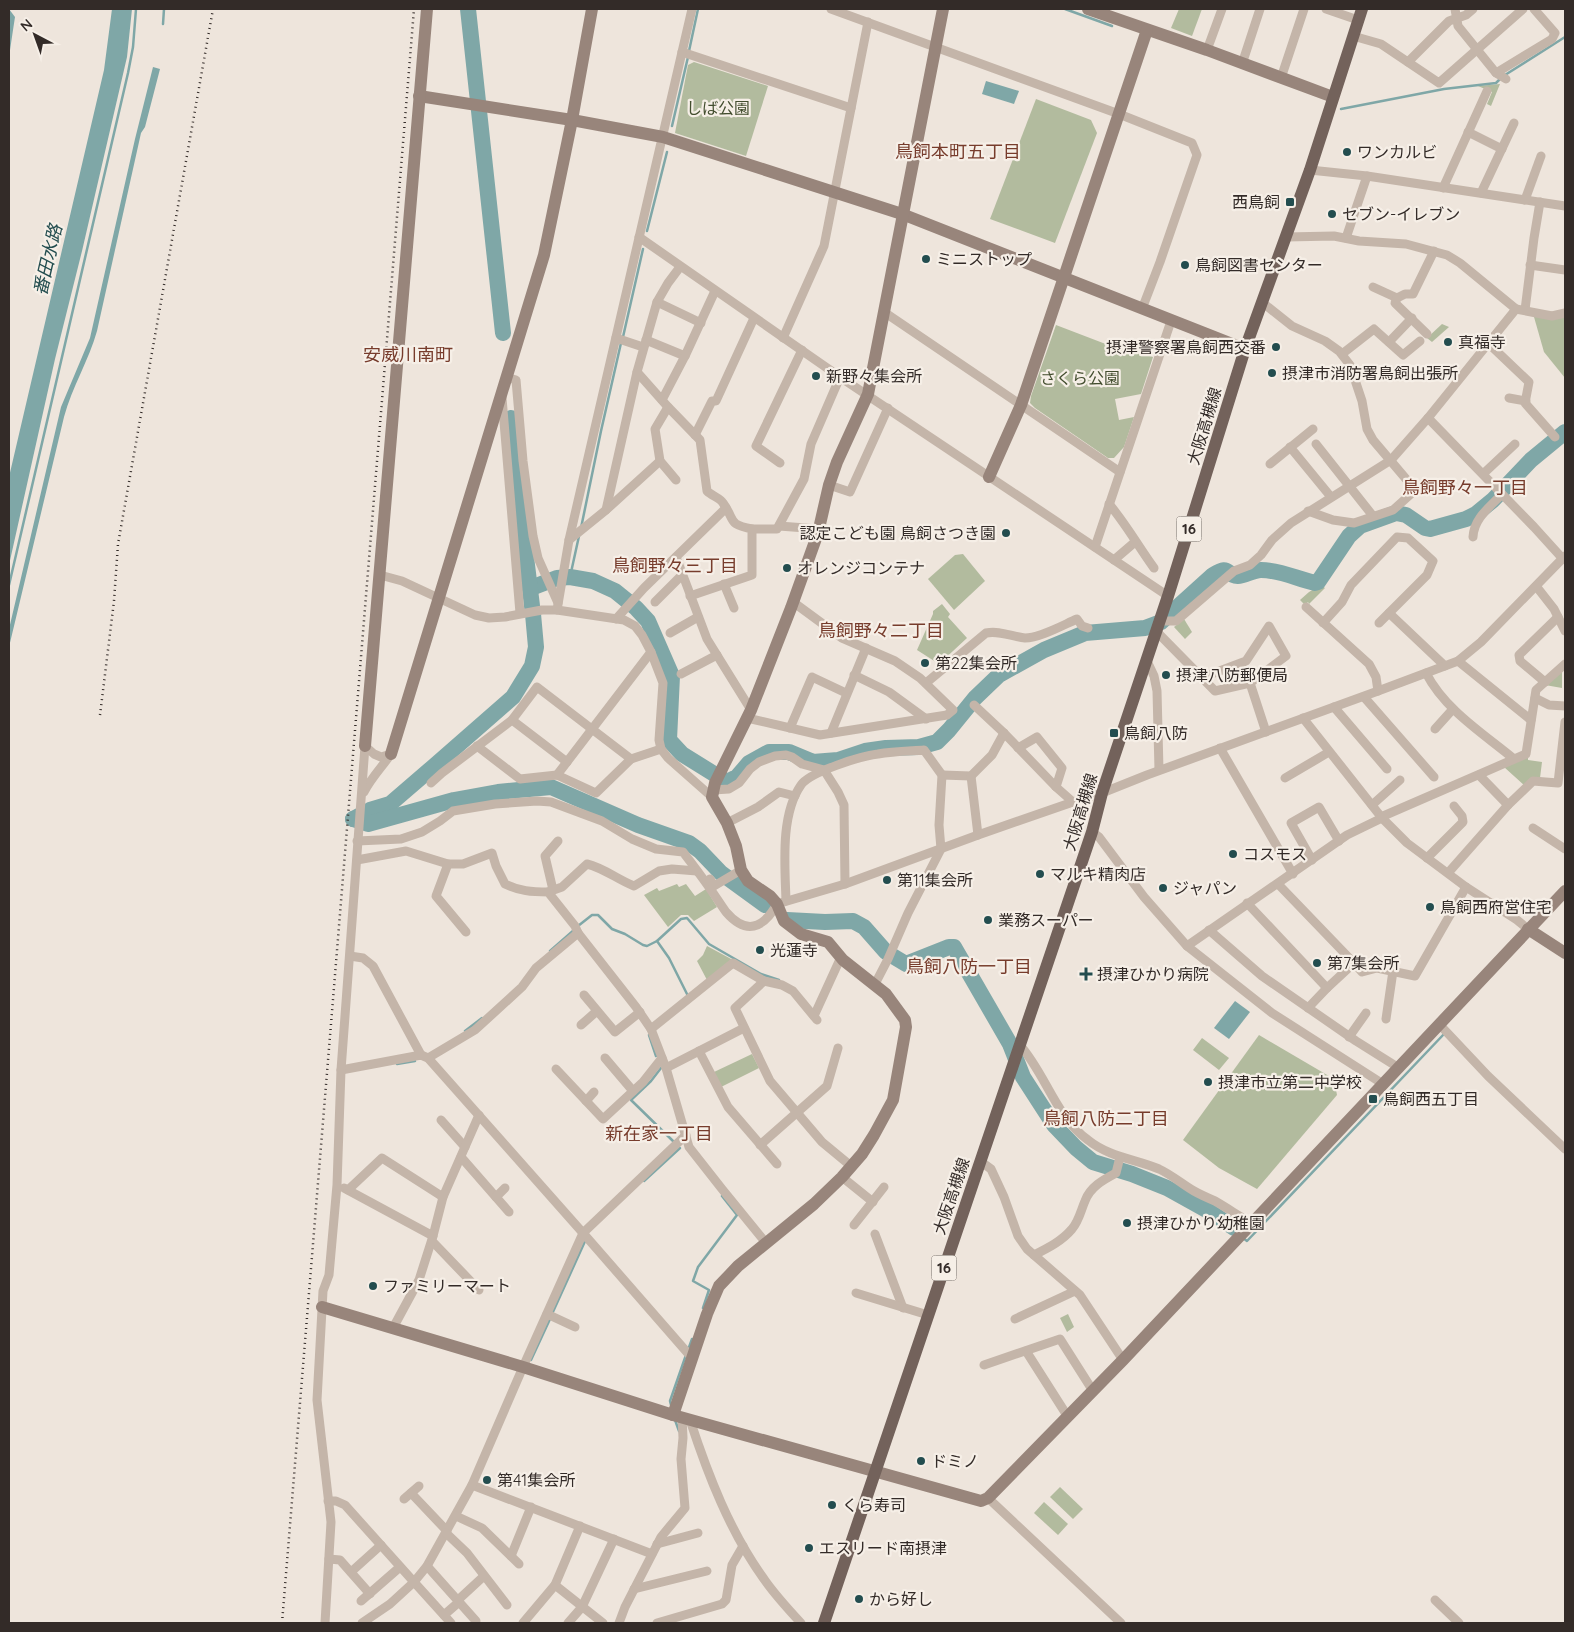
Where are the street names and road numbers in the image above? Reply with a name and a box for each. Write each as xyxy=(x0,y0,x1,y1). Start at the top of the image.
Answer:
street label: 大阪高槻線 xyxy=(1183,385,1225,467)
road number: 16 xyxy=(1176,516,1202,542)
street label: 大阪高槻線 xyxy=(1059,771,1101,853)
street label: 大阪高槻線 xyxy=(929,1155,973,1237)
road number: 16 xyxy=(932,1256,956,1280)

